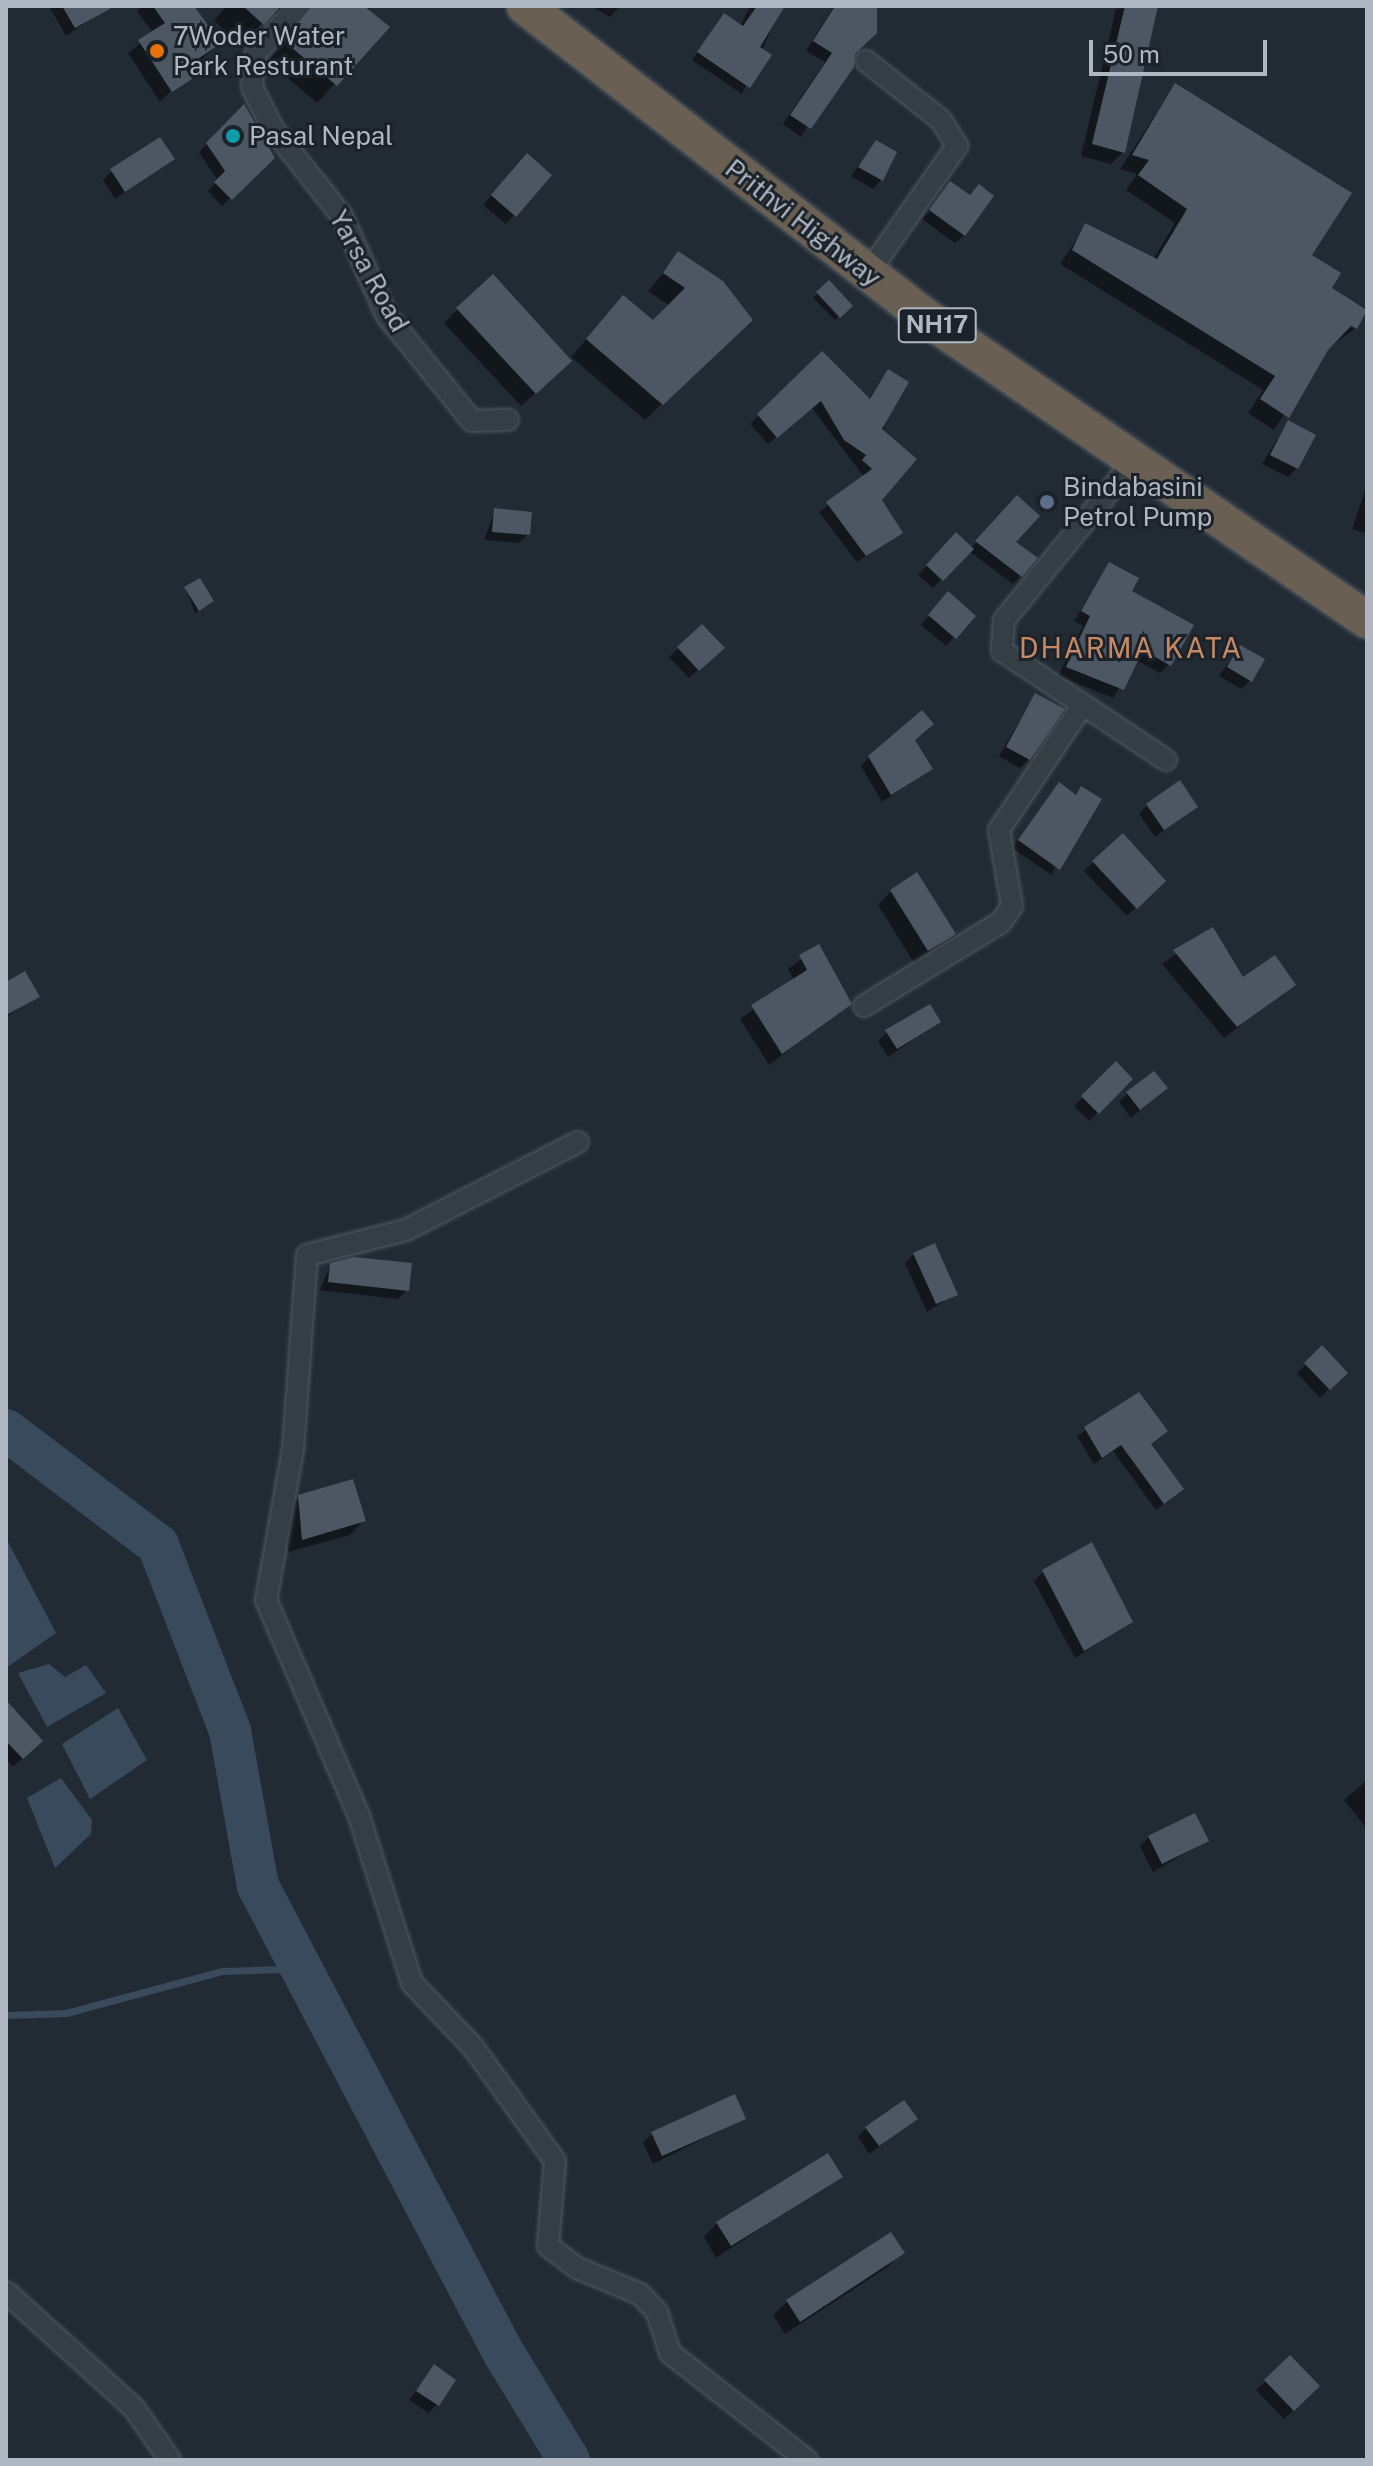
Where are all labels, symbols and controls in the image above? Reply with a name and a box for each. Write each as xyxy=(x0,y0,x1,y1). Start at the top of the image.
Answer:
place label: 7Woder Water Park Resturant xyxy=(173,20,353,82)
scale bar xyxy=(1093,24,1271,74)
text: 50 m xyxy=(1103,40,1160,68)
marker: 7Woder Water Park Resturant xyxy=(148,42,166,60)
place label: Pasal Nepal xyxy=(249,120,393,152)
marker: Pasal Nepal xyxy=(224,127,242,145)
street label: Prithvi Highway xyxy=(719,153,887,293)
street label: Yarsa Road xyxy=(323,205,415,337)
road number: NH17 xyxy=(897,305,977,345)
place label: Bindabasini Petrol Pump xyxy=(1063,471,1212,532)
marker: Bindabasini Petrol Pump xyxy=(1038,493,1056,511)
district label: DHARMA KATA xyxy=(1019,631,1243,665)

